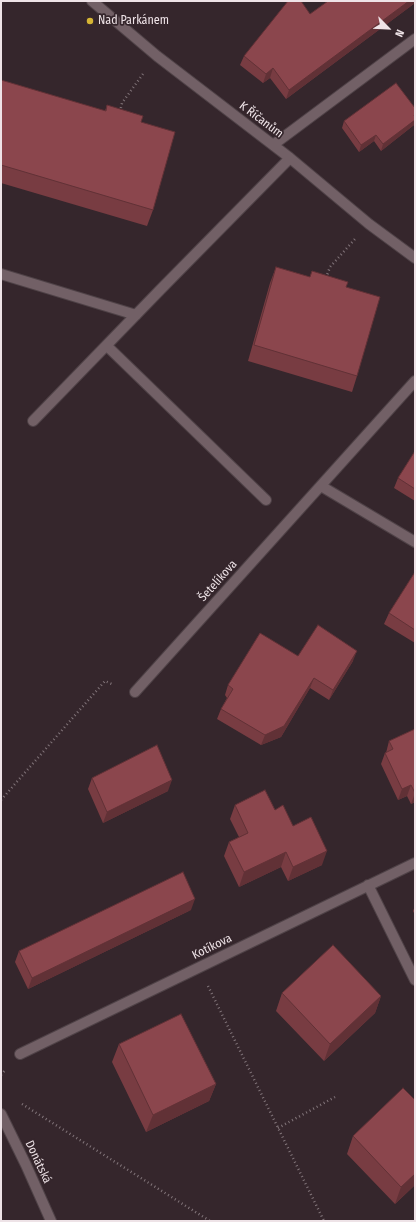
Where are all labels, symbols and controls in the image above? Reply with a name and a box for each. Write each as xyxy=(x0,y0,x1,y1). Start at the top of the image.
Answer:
north arrow xyxy=(368,8,408,48)
place label: Nad Parkánem xyxy=(98,14,169,28)
marker: Nad Parkánem xyxy=(85,16,95,26)
text: N xyxy=(392,27,407,39)
street label: K Říčanům xyxy=(236,99,286,141)
street label: Šetelíkova xyxy=(196,557,240,605)
street label: Kotíkova xyxy=(190,931,234,963)
street label: Donátská xyxy=(22,1138,54,1186)

